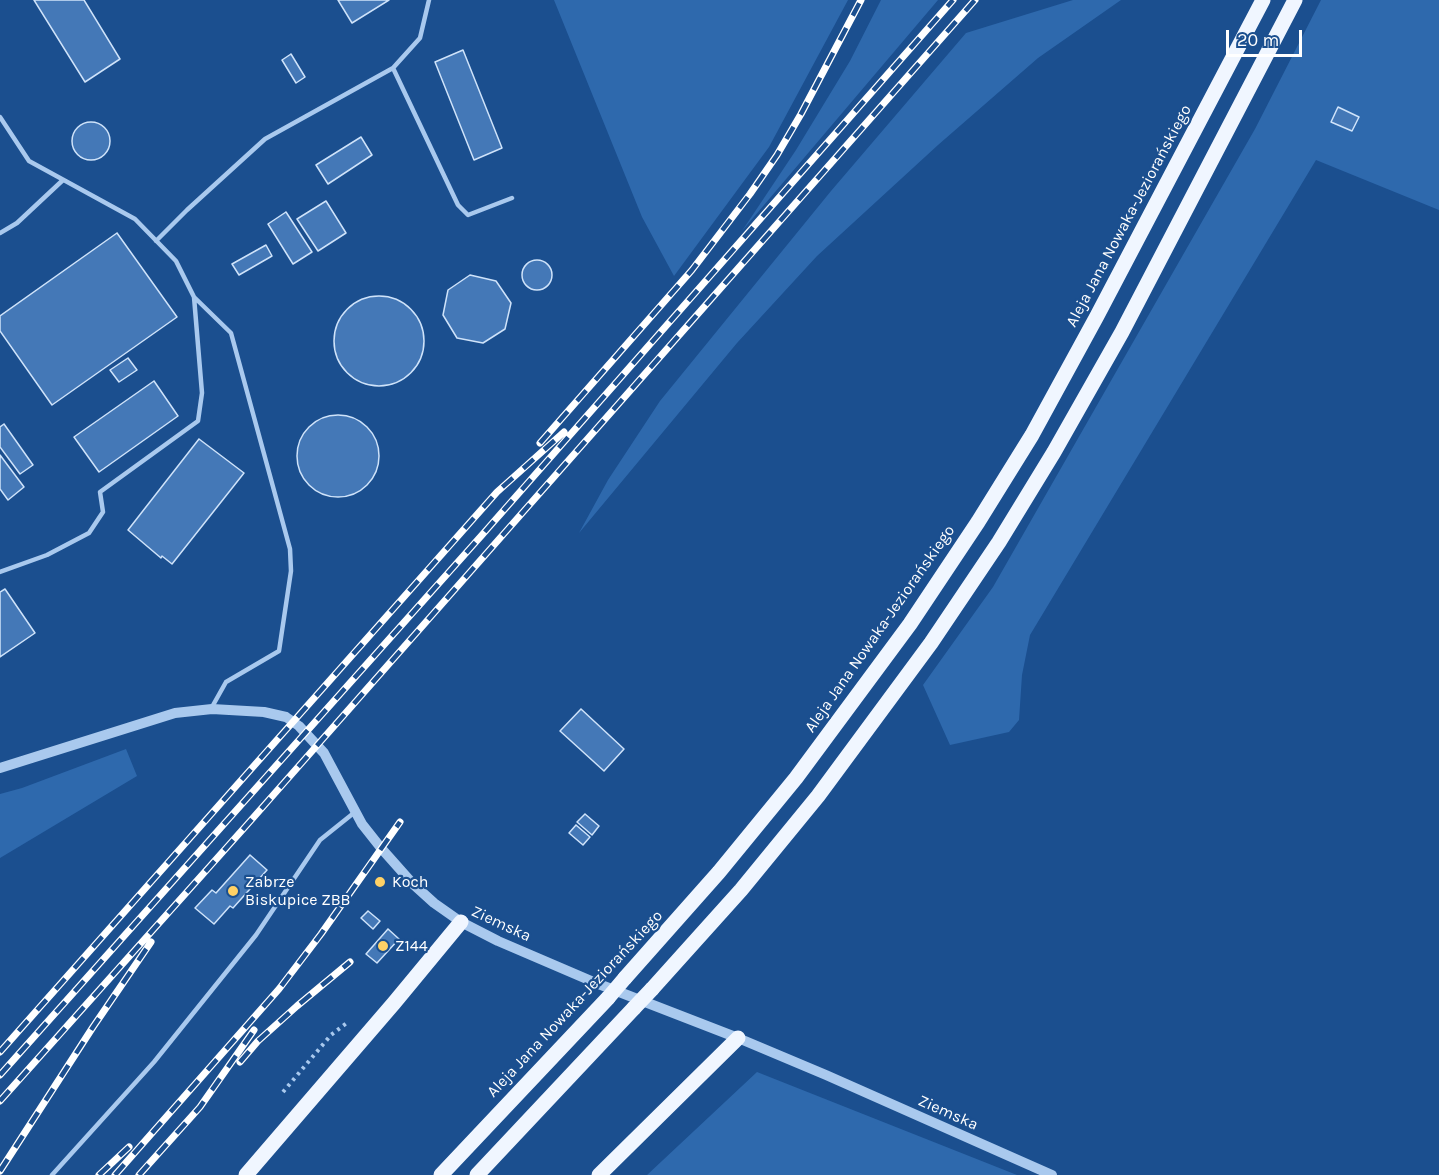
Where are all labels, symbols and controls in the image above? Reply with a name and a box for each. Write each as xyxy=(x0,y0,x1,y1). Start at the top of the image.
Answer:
scale bar xyxy=(1229,18,1306,56)
text: 20 m xyxy=(1237,29,1279,51)
street label: Aleja Jana Nowaka-Jeziorańskiego xyxy=(1062,102,1196,330)
street label: Aleja Jana Nowaka-Jeziorańskiego xyxy=(801,522,959,736)
place label: Zabrze Biskupice ZBB xyxy=(245,872,351,910)
place label: Koch xyxy=(392,872,428,892)
marker: Koch xyxy=(373,875,387,889)
marker: Zabrze Biskupice ZBB xyxy=(226,884,240,898)
street label: Ziemska xyxy=(468,902,534,946)
street label: Aleja Jana Nowaka-Jeziorańskiego xyxy=(483,906,667,1102)
place label: Z144 xyxy=(395,936,428,956)
marker: Z144 xyxy=(376,939,390,953)
street label: Ziemska xyxy=(915,1091,981,1135)

